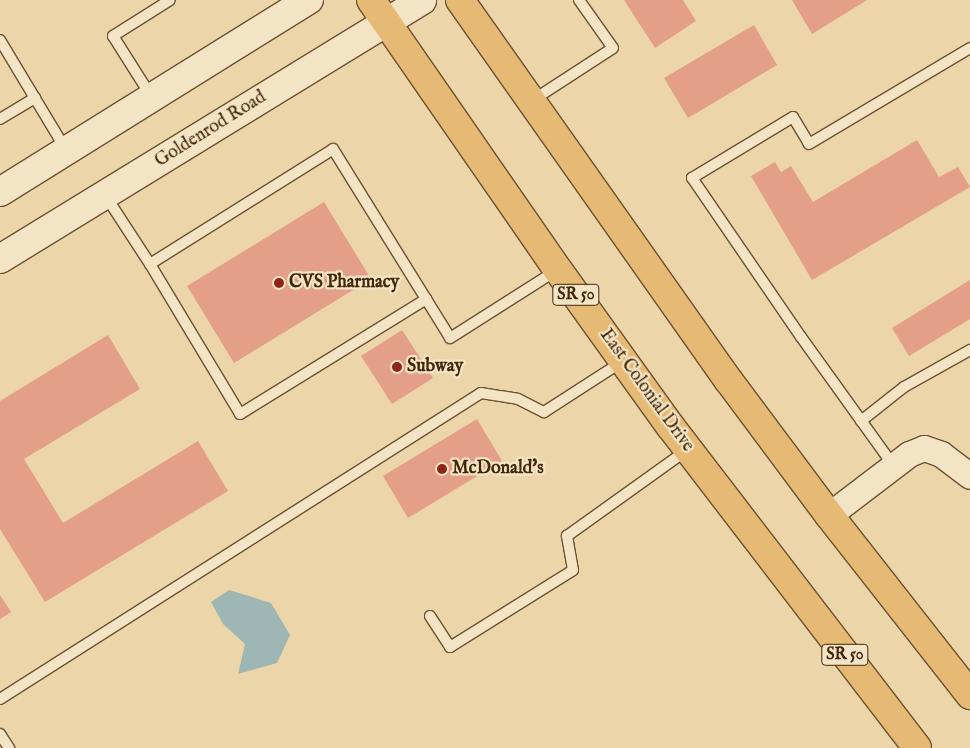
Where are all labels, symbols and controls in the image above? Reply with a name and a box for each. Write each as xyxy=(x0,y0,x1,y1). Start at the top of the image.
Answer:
street label: Goldenrod Road xyxy=(152,87,270,173)
place label: CVS Pharmacy xyxy=(289,272,399,294)
marker: CVS Pharmacy xyxy=(273,277,285,289)
road number: SR 50 xyxy=(552,282,600,308)
street label: East Colonial Drive xyxy=(594,325,698,457)
place label: Subway xyxy=(407,356,463,378)
marker: Subway xyxy=(391,361,403,373)
place label: McDonald's xyxy=(452,458,544,480)
marker: McDonald's xyxy=(436,463,448,475)
road number: SR 50 xyxy=(821,642,869,668)

